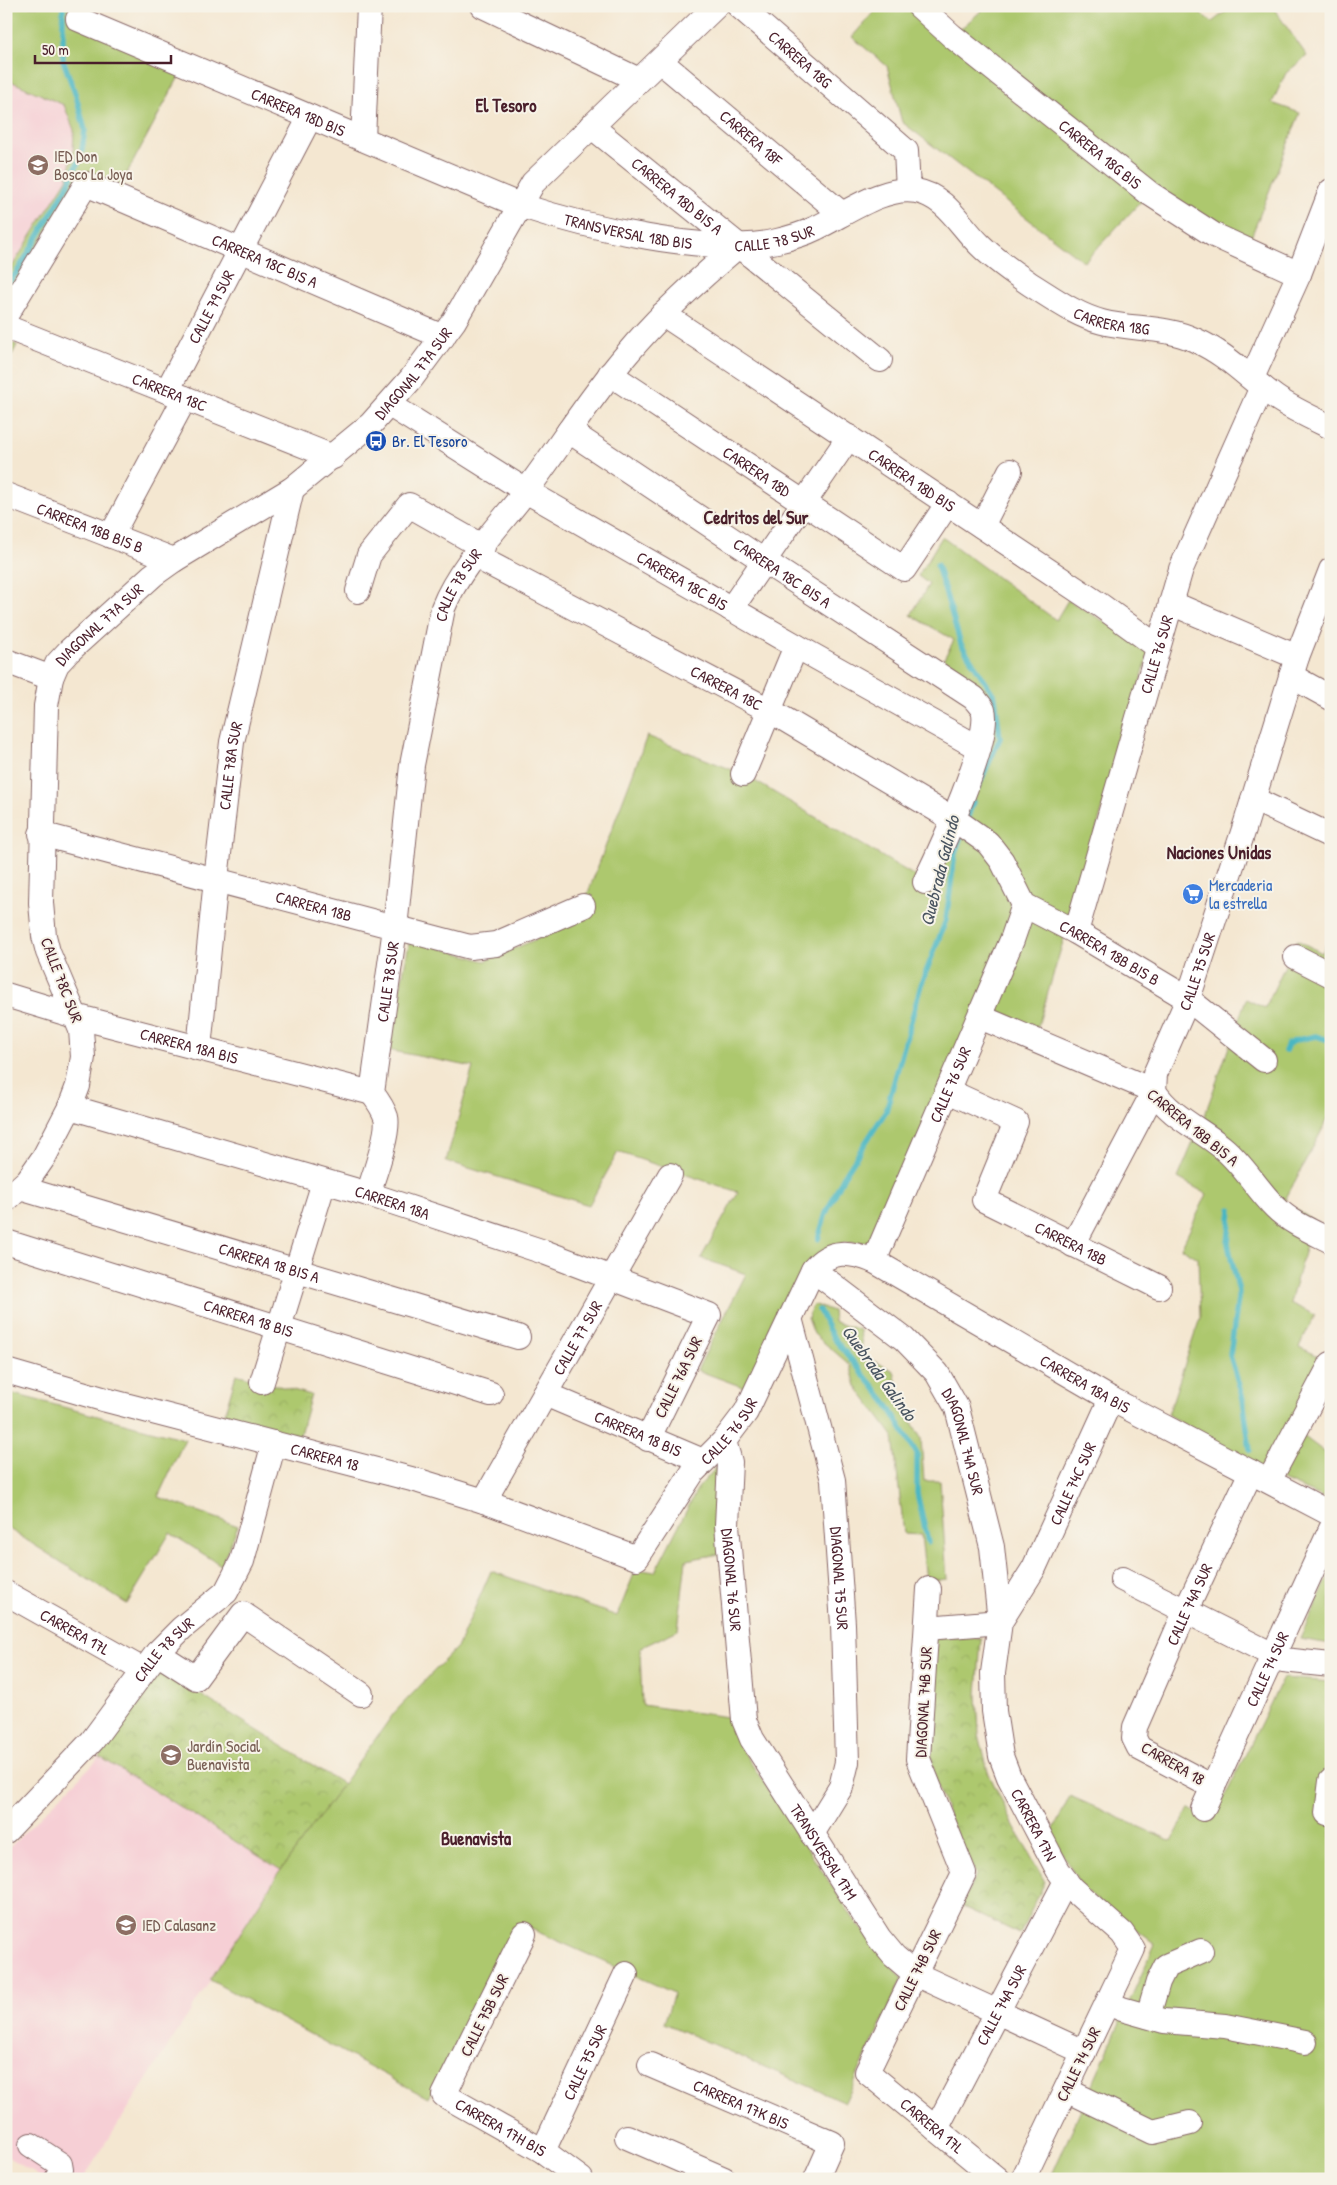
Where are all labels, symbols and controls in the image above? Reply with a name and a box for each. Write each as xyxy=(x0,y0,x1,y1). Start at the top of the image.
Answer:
street label: CARRERA 18G xyxy=(764,25,837,93)
scale bar xyxy=(35,32,171,64)
text: 50 m xyxy=(42,39,69,60)
street label: CARRERA 18D BIS xyxy=(248,82,349,142)
district label: El Tesoro xyxy=(476,93,537,118)
street label: CARRERA 18F xyxy=(715,105,788,171)
street label: CARRERA 18G BIS xyxy=(1054,114,1147,194)
place label: IED Don Bosco La Joya xyxy=(54,145,132,185)
street label: CARRERA 18D BIS A xyxy=(627,152,728,240)
school or university icon: IED Don Bosco La Joya xyxy=(26,153,50,177)
street label: TRANSVERSAL 18D BIS xyxy=(562,208,694,254)
street label: CALLE 78 SUR xyxy=(734,219,818,256)
street label: CARRERA 18C BIS A xyxy=(209,228,321,293)
street label: CALLE 79 SUR xyxy=(183,266,239,347)
street label: CARRERA 18G xyxy=(1070,301,1151,340)
street label: DIAGONAL 77A SUR xyxy=(369,323,457,424)
street label: CARRERA 18C xyxy=(129,367,210,417)
bus stop icon: Br. El Tesoro xyxy=(364,429,388,453)
place label: Br. El Tesoro xyxy=(392,430,468,452)
street label: CARRERA 18D xyxy=(718,441,795,502)
street label: CARRERA 18D BIS xyxy=(864,443,960,517)
street label: CARRERA 18B BIS B xyxy=(33,497,146,558)
district label: Cedritos del Sur xyxy=(703,505,809,530)
street label: CARRERA 18C BIS A xyxy=(729,533,836,613)
street label: CALLE 78 SUR xyxy=(430,544,487,624)
street label: CARRERA 18C BIS xyxy=(633,546,732,616)
street label: DIAGONAL 77A SUR xyxy=(50,578,148,670)
street label: CALLE 76 SUR xyxy=(1135,613,1178,696)
street label: CARRERA 18C xyxy=(687,660,767,716)
street label: CALLE 78A SUR xyxy=(213,719,247,811)
water label: Quebrada Galindo xyxy=(914,811,966,929)
district label: Naciones Unidas xyxy=(1167,840,1271,865)
place label: Mercaderia la estrella xyxy=(1209,874,1272,914)
supermarket icon: Mercaderia la estrella xyxy=(1181,882,1205,906)
street label: CARRERA 18B xyxy=(273,885,354,926)
street label: CARRERA 18B BIS B xyxy=(1056,914,1164,990)
street label: CALLE 75 SUR xyxy=(1173,929,1220,1014)
street label: CALLE 78C SUR xyxy=(36,934,88,1026)
street label: CALLE 78 SUR xyxy=(371,940,404,1023)
street label: CARRERA 18A BIS xyxy=(138,1022,241,1069)
street label: CALLE 76 SUR xyxy=(924,1043,976,1126)
street label: CARRERA 18B BIS A xyxy=(1142,1083,1244,1171)
street label: CARRERA 18A xyxy=(352,1180,433,1225)
street label: CARRERA 18B xyxy=(1031,1216,1111,1270)
street label: CARRERA 18 BIS A xyxy=(216,1237,322,1288)
street label: CARRERA 18 BIS xyxy=(201,1294,296,1343)
street label: CALLE 77 SUR xyxy=(547,1297,607,1379)
water label: Quebrada Galindo xyxy=(836,1320,924,1427)
street label: CALLE 76A SUR xyxy=(649,1332,707,1422)
street label: CARRERA 18A BIS xyxy=(1036,1349,1134,1418)
street label: DIAGONAL 74A SUR xyxy=(937,1384,990,1497)
street label: CALLE 76 SUR xyxy=(695,1394,762,1470)
street label: CARRERA 18 BIS xyxy=(591,1405,686,1462)
street label: CARRERA 18 xyxy=(288,1437,361,1476)
street label: CALLE 74C SUR xyxy=(1044,1438,1101,1529)
street label: DIAGONAL 75 SUR xyxy=(825,1526,854,1630)
street label: DIAGONAL 76 SUR xyxy=(716,1528,747,1632)
street label: CALLE 74A SUR xyxy=(1161,1560,1217,1649)
street label: CARRERA 17L xyxy=(36,1603,114,1660)
street label: CALLE 78 SUR xyxy=(128,1612,199,1686)
street label: CALLE 74 SUR xyxy=(1240,1628,1294,1710)
street label: DIAGONAL 74B SUR xyxy=(909,1646,937,1758)
place label: Jardín Social Buenavista xyxy=(187,1735,261,1775)
street label: CARRERA 18 xyxy=(1137,1736,1209,1790)
school or university icon: Jardín Social Buenavista xyxy=(159,1743,183,1767)
street label: CARRERA 17N xyxy=(1006,1784,1062,1865)
street label: TRANSVERSAL 17M xyxy=(785,1800,863,1904)
district label: Buenavista xyxy=(441,1826,512,1851)
school or university icon: IED Calasanz xyxy=(114,1913,138,1937)
place label: IED Calasanz xyxy=(142,1914,216,1936)
street label: CALLE 74B SUR xyxy=(888,1925,946,2015)
street label: CALLE 74A SUR xyxy=(971,1961,1031,2049)
street label: CALLE 75B SUR xyxy=(455,1970,513,2060)
street label: CALLE 75 SUR xyxy=(557,2021,612,2104)
street label: CALLE 74 SUR xyxy=(1051,2023,1105,2105)
street label: CARRERA 17K BIS xyxy=(690,2074,793,2134)
street label: CARRERA 17H BIS xyxy=(451,2093,551,2162)
street label: CARRERA 17L xyxy=(896,2093,969,2158)

